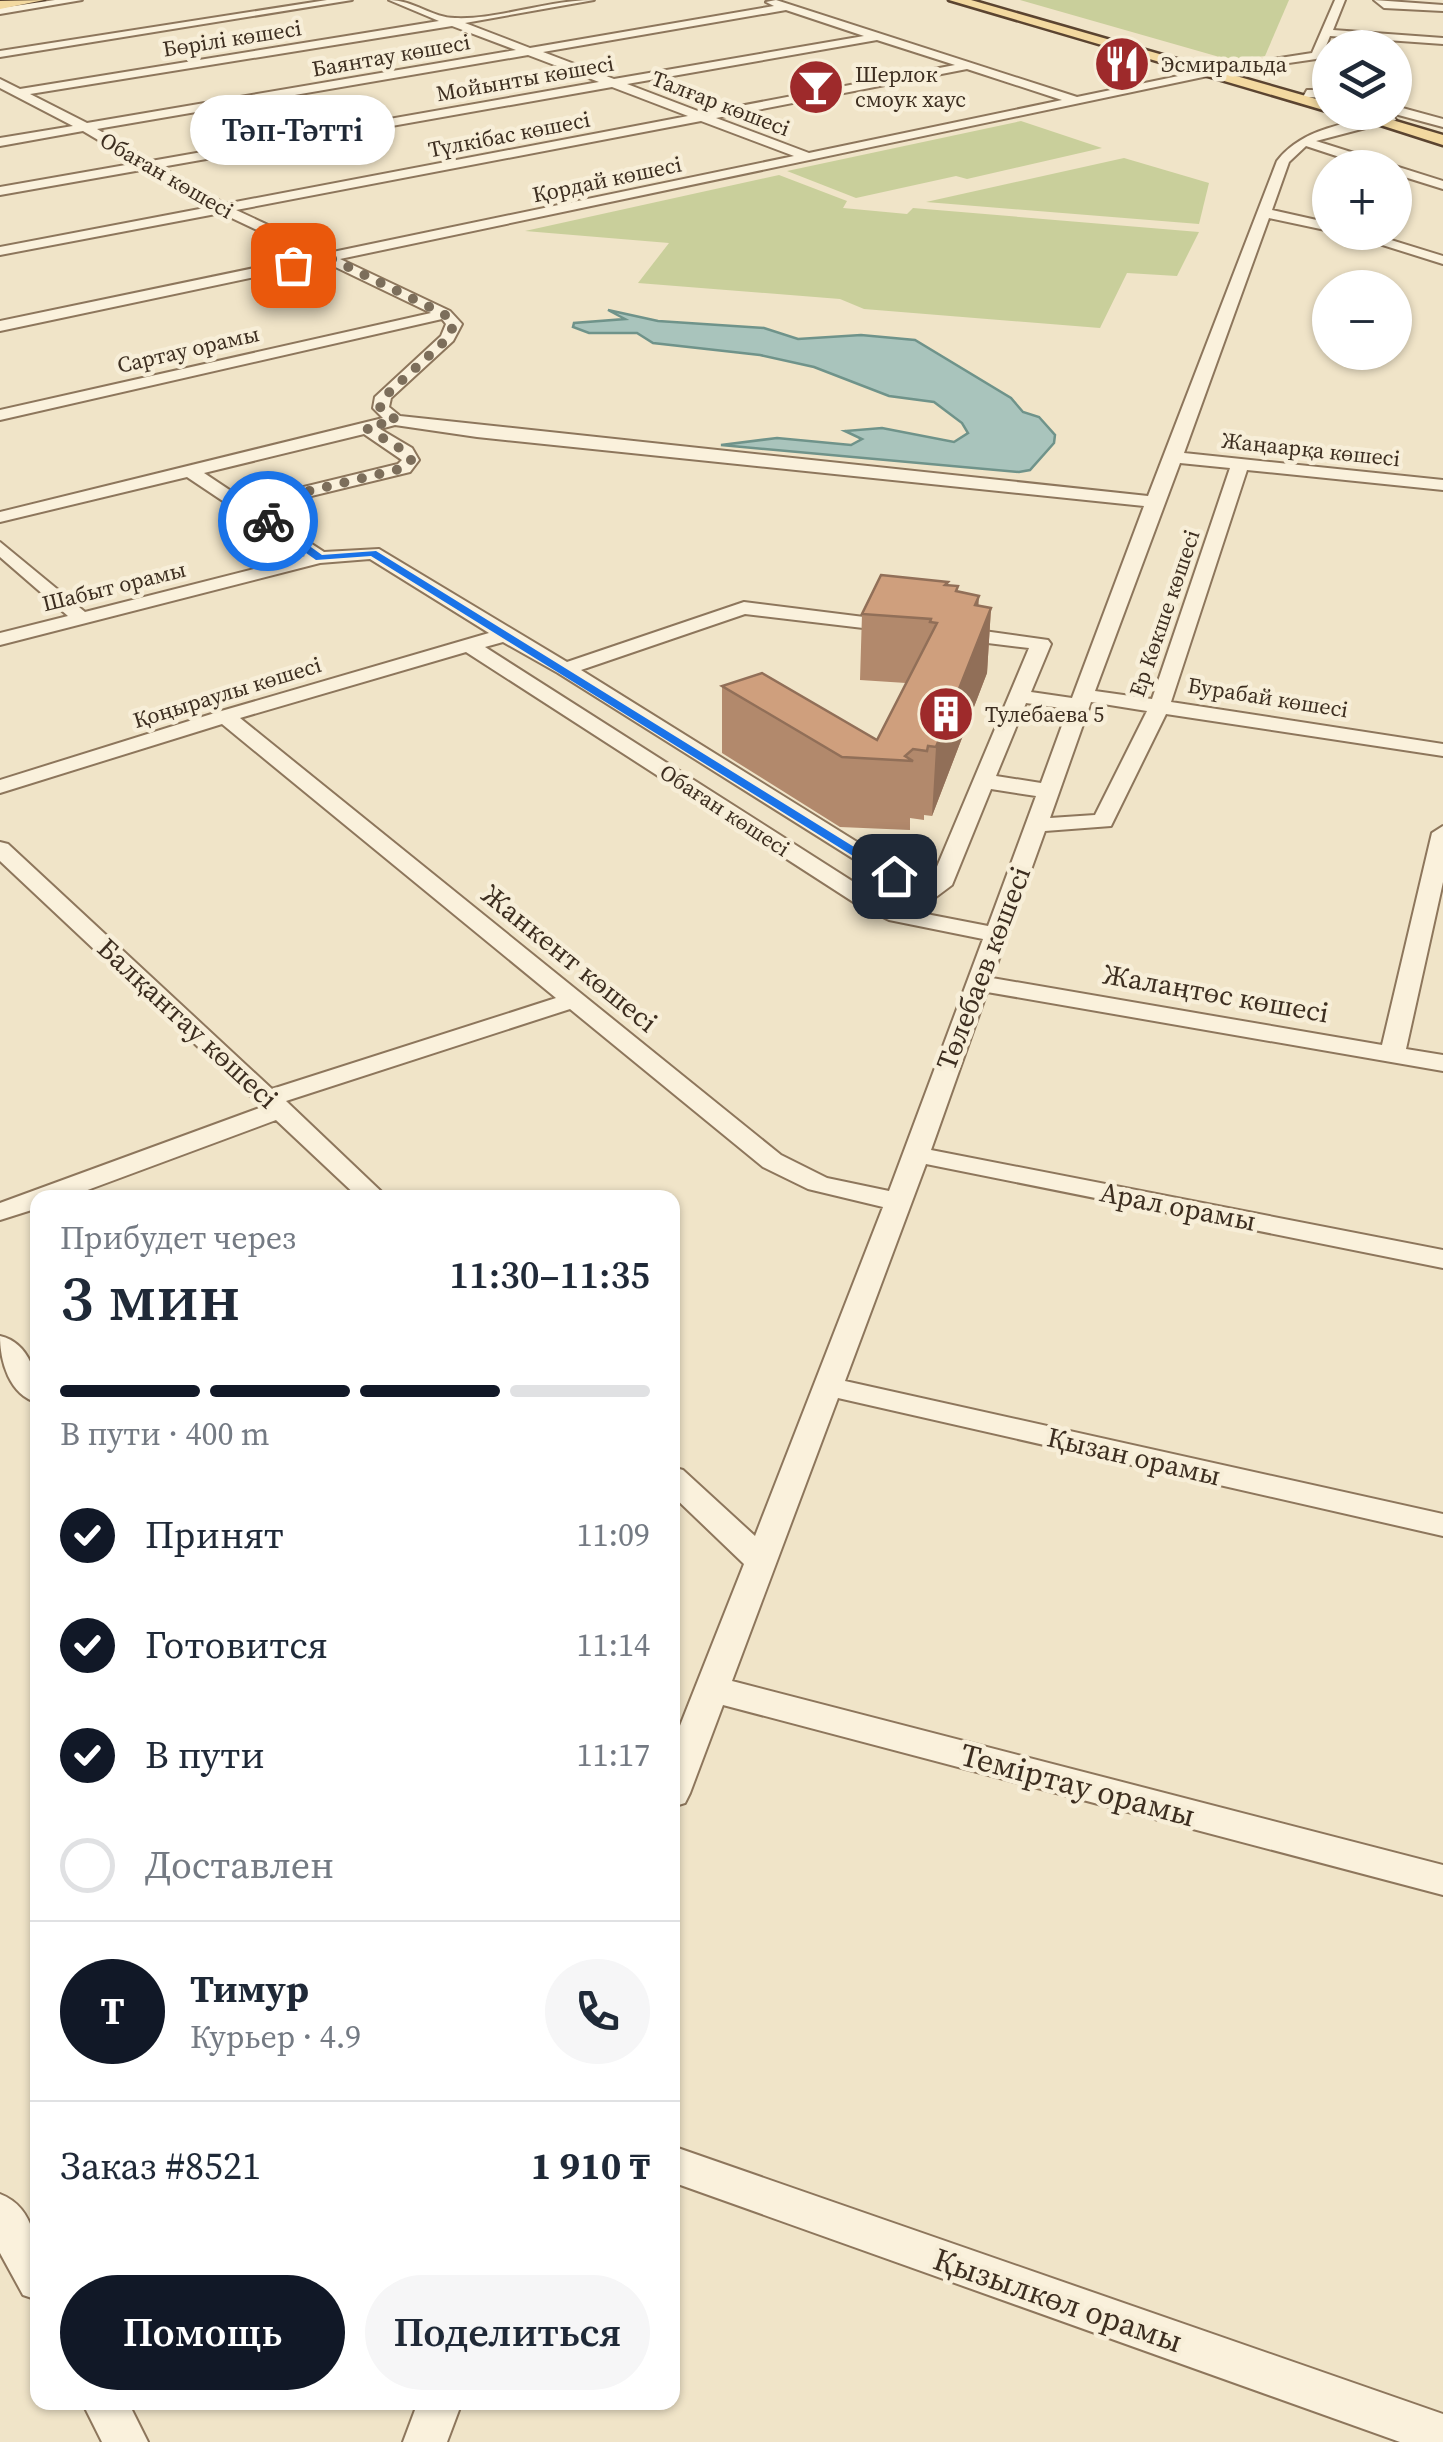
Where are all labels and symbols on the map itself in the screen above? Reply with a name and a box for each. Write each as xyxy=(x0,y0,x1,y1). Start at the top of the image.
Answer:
street label: Бөрілі көшесі xyxy=(160,12,304,64)
street label: Баянтау көшесі xyxy=(310,26,472,84)
restaurant icon: Эсмиральда xyxy=(1092,34,1152,94)
street label: Мойынты көшесі xyxy=(434,48,616,108)
place label: Эсмиральда xyxy=(1161,49,1288,79)
bar icon: Шерлок смоук хаус xyxy=(786,57,846,117)
place label: Шерлок смоук хаус xyxy=(855,59,966,114)
street label: Талғар көшесі xyxy=(648,63,794,143)
callout: Тәп-Тәтті xyxy=(190,95,396,165)
street label: Түлкібас көшесі xyxy=(426,104,592,164)
street label: Обаған көшесі xyxy=(95,125,239,225)
street label: Қордай көшесі xyxy=(530,149,684,209)
pin xyxy=(251,223,336,308)
street label: Сартау орамы xyxy=(114,318,262,380)
street label: Жаңаарқа көшесі xyxy=(1220,425,1402,473)
courier xyxy=(218,471,318,571)
street label: Ер Көкше көшесі xyxy=(1121,526,1207,700)
street label: Шабыт орамы xyxy=(39,554,189,618)
street label: Қоңыраулы көшесі xyxy=(129,649,325,735)
street label: Бурабай көшесі xyxy=(1186,670,1350,724)
building icon: Тулебаева 5 xyxy=(916,684,976,744)
place label: Тулебаева 5 xyxy=(985,699,1104,729)
street label: Обаған көшесі xyxy=(654,757,796,863)
pin xyxy=(852,834,937,919)
street label: Төлебаев көшесі xyxy=(927,861,1039,1075)
street label: Жанкент көшесі xyxy=(474,875,666,1041)
street label: Балқантау көшесі xyxy=(89,929,287,1117)
street label: Жалаңтөс көшесі xyxy=(1100,954,1332,1032)
street label: Арал орамы xyxy=(1097,1172,1259,1240)
street label: Қызан орамы xyxy=(1043,1418,1225,1494)
street label: Теміртау орамы xyxy=(956,1732,1200,1838)
street label: Қызылкөл орамы xyxy=(928,2237,1188,2363)

